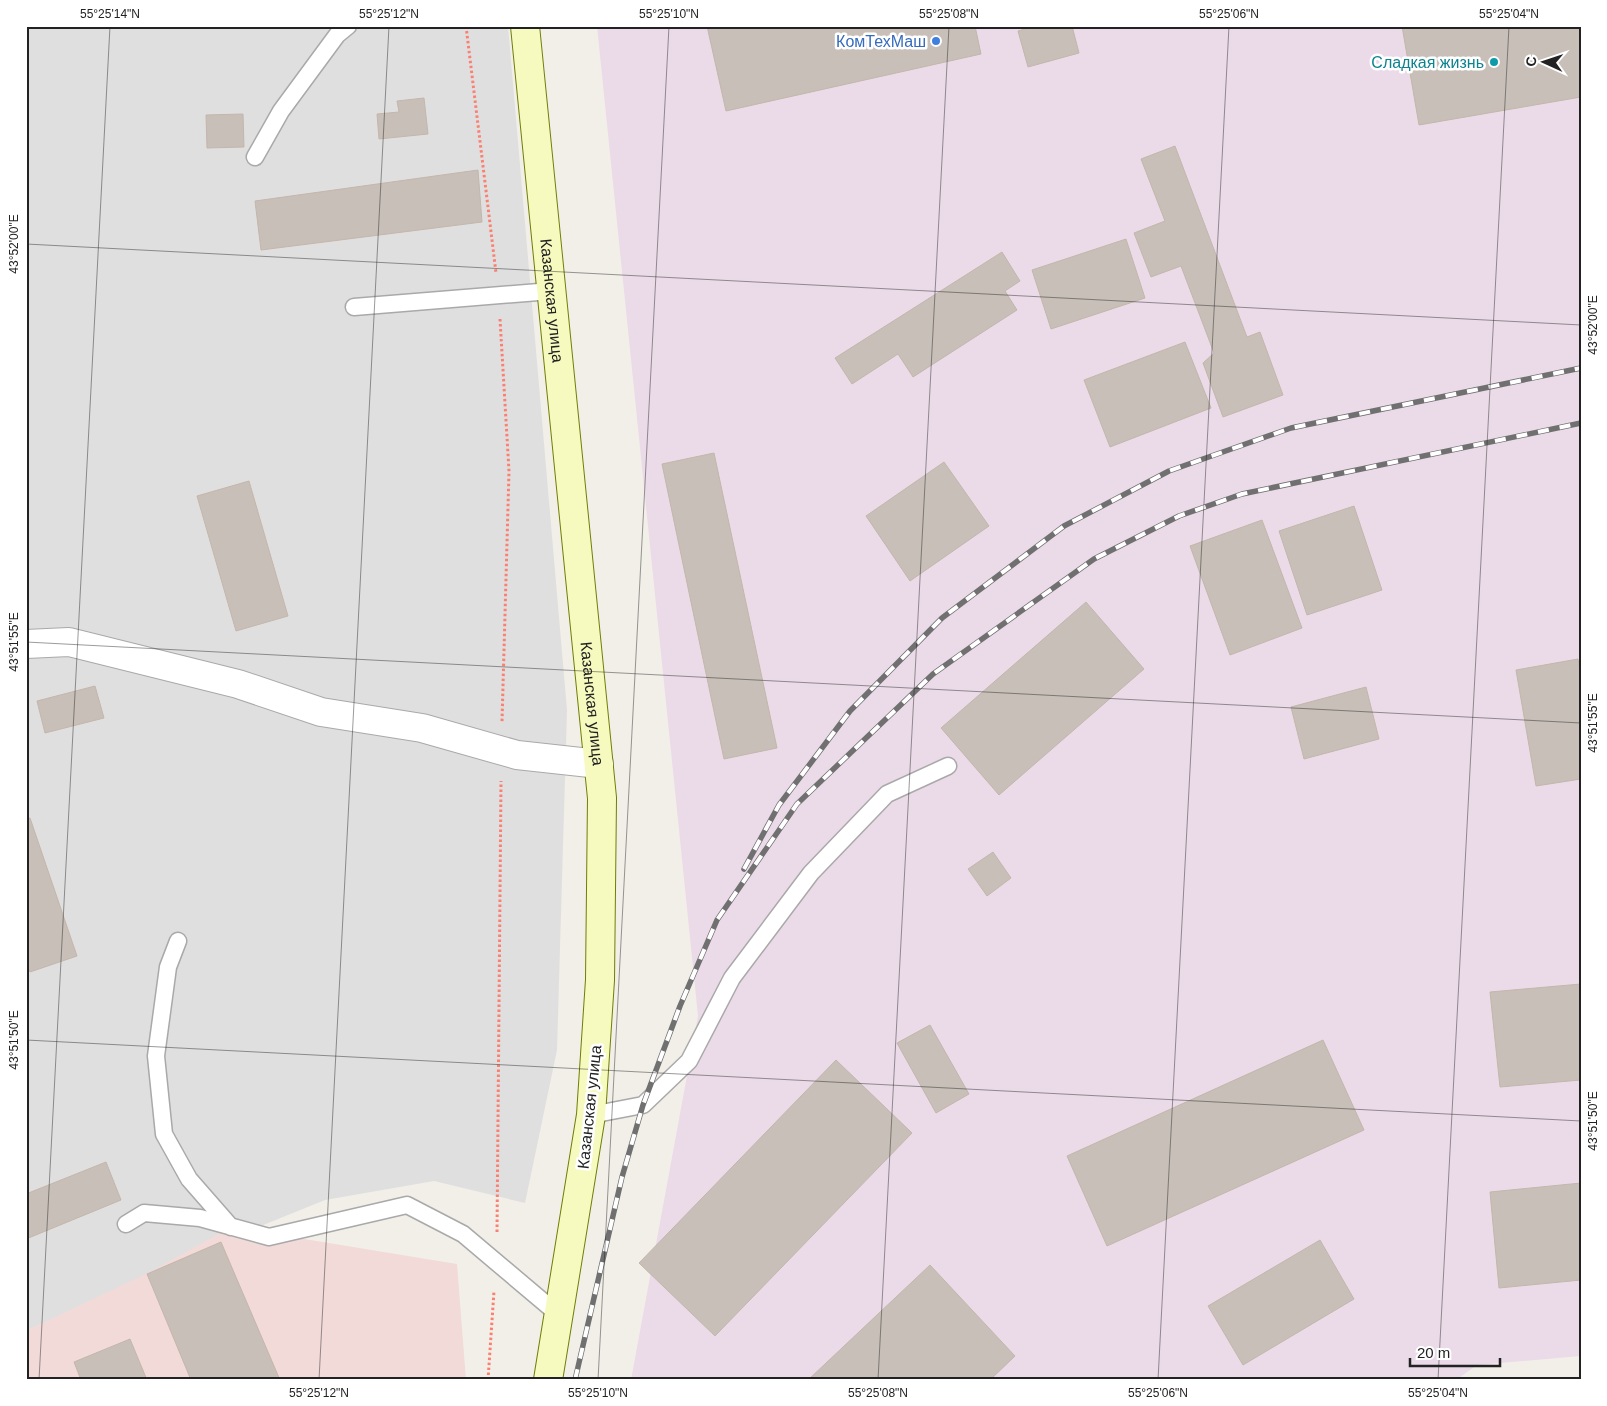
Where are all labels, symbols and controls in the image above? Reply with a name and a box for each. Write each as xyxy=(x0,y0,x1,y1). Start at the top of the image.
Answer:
text: 55°25'14"N xyxy=(80,7,140,21)
text: 55°25'12"N xyxy=(359,7,419,21)
text: 55°25'10"N xyxy=(639,7,699,21)
text: 55°25'08"N xyxy=(919,7,979,21)
text: 55°25'06"N xyxy=(1199,7,1259,21)
text: 55°25'04"N xyxy=(1479,7,1539,21)
place label: КомТехМаш xyxy=(836,33,926,50)
marker: КомТехМаш xyxy=(930,35,942,47)
north arrow xyxy=(1520,38,1570,88)
place label: Сладкая жизнь xyxy=(1371,54,1484,71)
marker: Сладкая жизнь xyxy=(1488,56,1500,68)
text: С xyxy=(1523,56,1539,67)
text: 43°52'00"E xyxy=(7,214,21,274)
street label: Казанская улица xyxy=(537,238,567,364)
text: 43°52'00"E xyxy=(1586,295,1600,355)
text: 43°51'55"E xyxy=(7,612,21,672)
street label: Казанская улица xyxy=(577,641,607,767)
text: 43°51'55"E xyxy=(1586,693,1600,753)
text: 43°51'50"E xyxy=(7,1010,21,1070)
street label: Казанская улица xyxy=(575,1044,604,1170)
text: 43°51'50"E xyxy=(1586,1091,1600,1151)
scale bar xyxy=(1410,1336,1500,1368)
text: 20 m xyxy=(1417,1344,1450,1361)
text: 55°25'12"N xyxy=(289,1386,349,1400)
text: 55°25'10"N xyxy=(568,1386,628,1400)
text: 55°25'08"N xyxy=(848,1386,908,1400)
text: 55°25'06"N xyxy=(1128,1386,1188,1400)
text: 55°25'04"N xyxy=(1408,1386,1468,1400)

